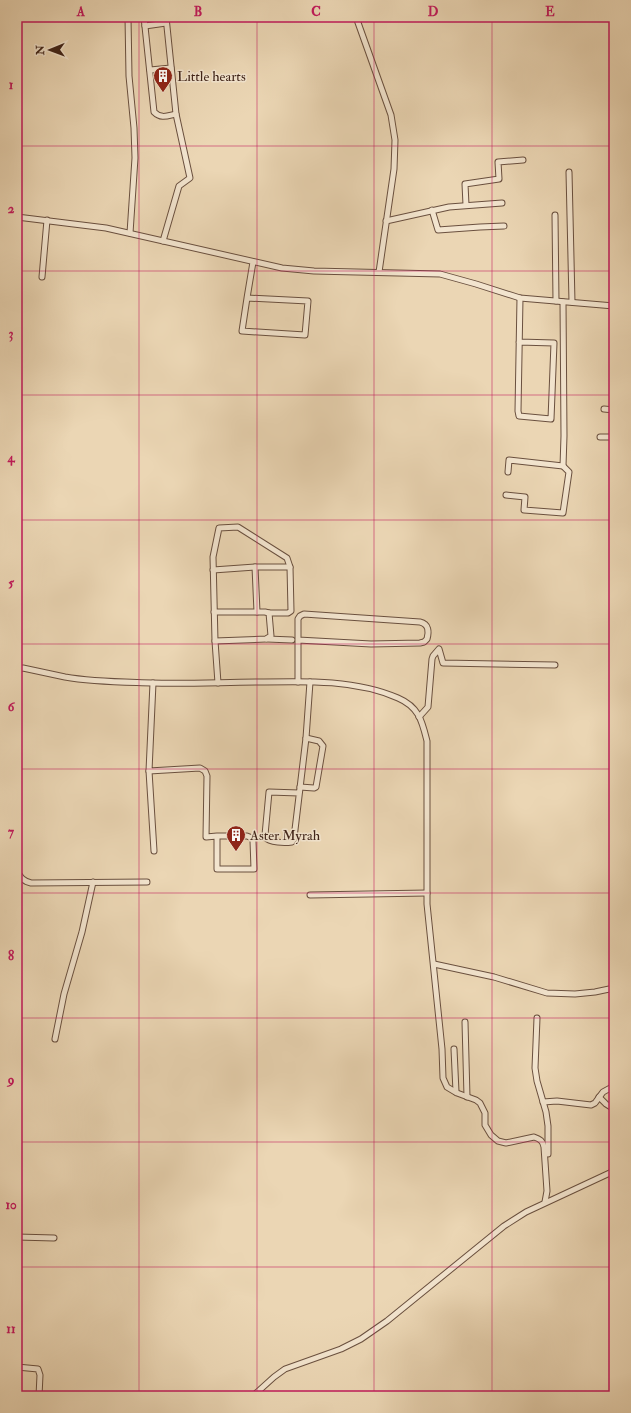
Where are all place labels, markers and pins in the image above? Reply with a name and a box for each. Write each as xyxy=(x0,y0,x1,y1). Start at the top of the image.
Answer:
building icon: Little hearts xyxy=(152,65,174,93)
place label: Little hearts xyxy=(177,68,246,85)
building icon: Aster Myrah xyxy=(225,824,247,852)
place label: Aster Myrah xyxy=(249,827,321,845)

